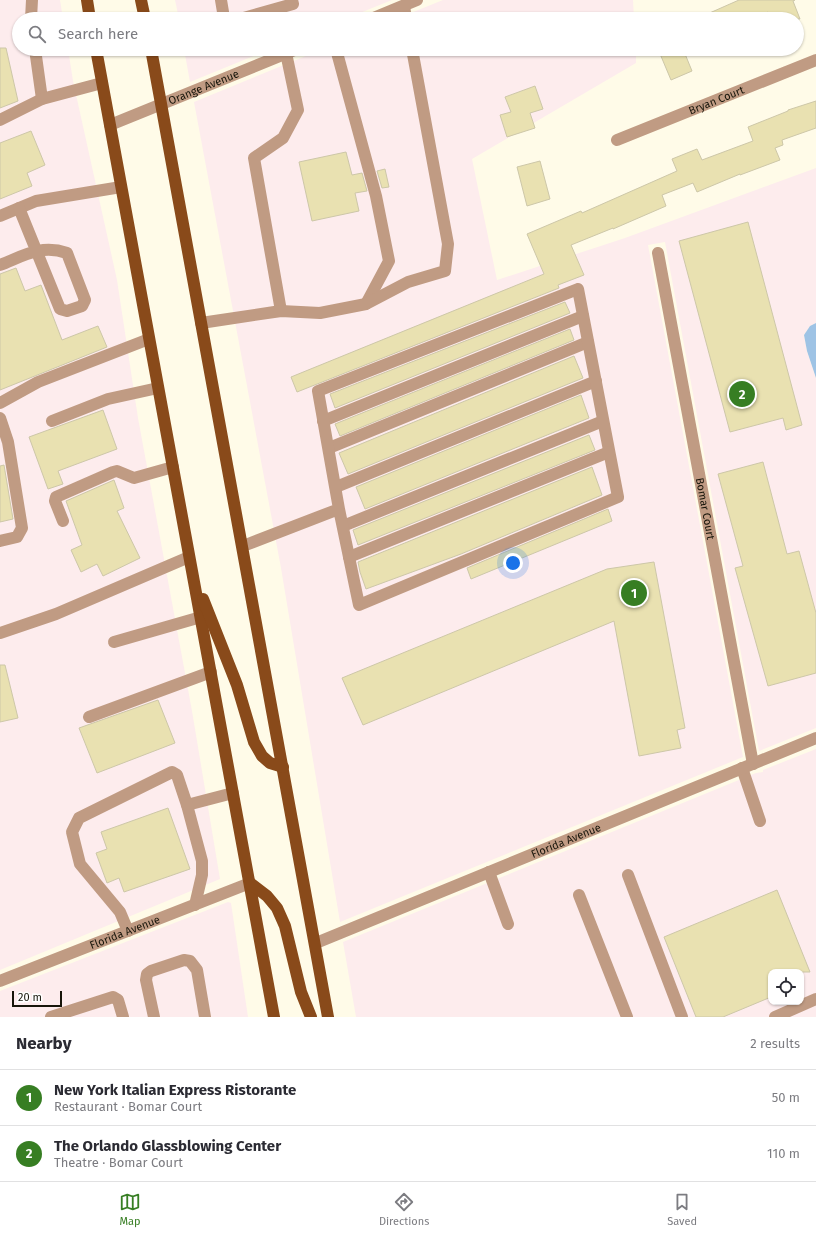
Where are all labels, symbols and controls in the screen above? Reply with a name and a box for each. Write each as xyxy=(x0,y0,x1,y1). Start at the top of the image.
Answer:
search box xyxy=(12,12,804,56)
icon: search xyxy=(26,23,48,45)
text: Search here xyxy=(58,25,138,43)
street label: Orange Avenue xyxy=(167,67,241,108)
street label: Bryan Court xyxy=(687,84,746,118)
pin: 2 xyxy=(729,379,755,409)
street label: Bomar Court xyxy=(693,477,717,541)
your location xyxy=(503,553,523,573)
pin: 1 xyxy=(621,578,647,608)
street label: Florida Avenue xyxy=(529,821,603,861)
street label: Florida Avenue xyxy=(88,913,162,952)
map controls xyxy=(768,969,804,1005)
button: locate xyxy=(768,969,804,1005)
scale bar xyxy=(12,989,62,1008)
text: 20 m xyxy=(18,991,42,1004)
text: Nearby xyxy=(16,1033,71,1054)
text: 2 results xyxy=(750,1036,800,1051)
text: New York Italian Express Ristorante xyxy=(54,1081,296,1099)
text: 1 xyxy=(26,1090,32,1105)
text: 50 m xyxy=(772,1090,800,1105)
text: Restaurant · Bomar Court xyxy=(54,1099,202,1114)
text: The Orlando Glassblowing Center xyxy=(54,1137,281,1155)
text: 2 xyxy=(26,1146,32,1161)
text: 110 m xyxy=(767,1146,800,1161)
text: Theatre · Bomar Court xyxy=(54,1155,183,1170)
tab: Map xyxy=(119,1191,141,1228)
tab: Directions xyxy=(379,1191,429,1228)
tab: Saved xyxy=(667,1191,697,1228)

